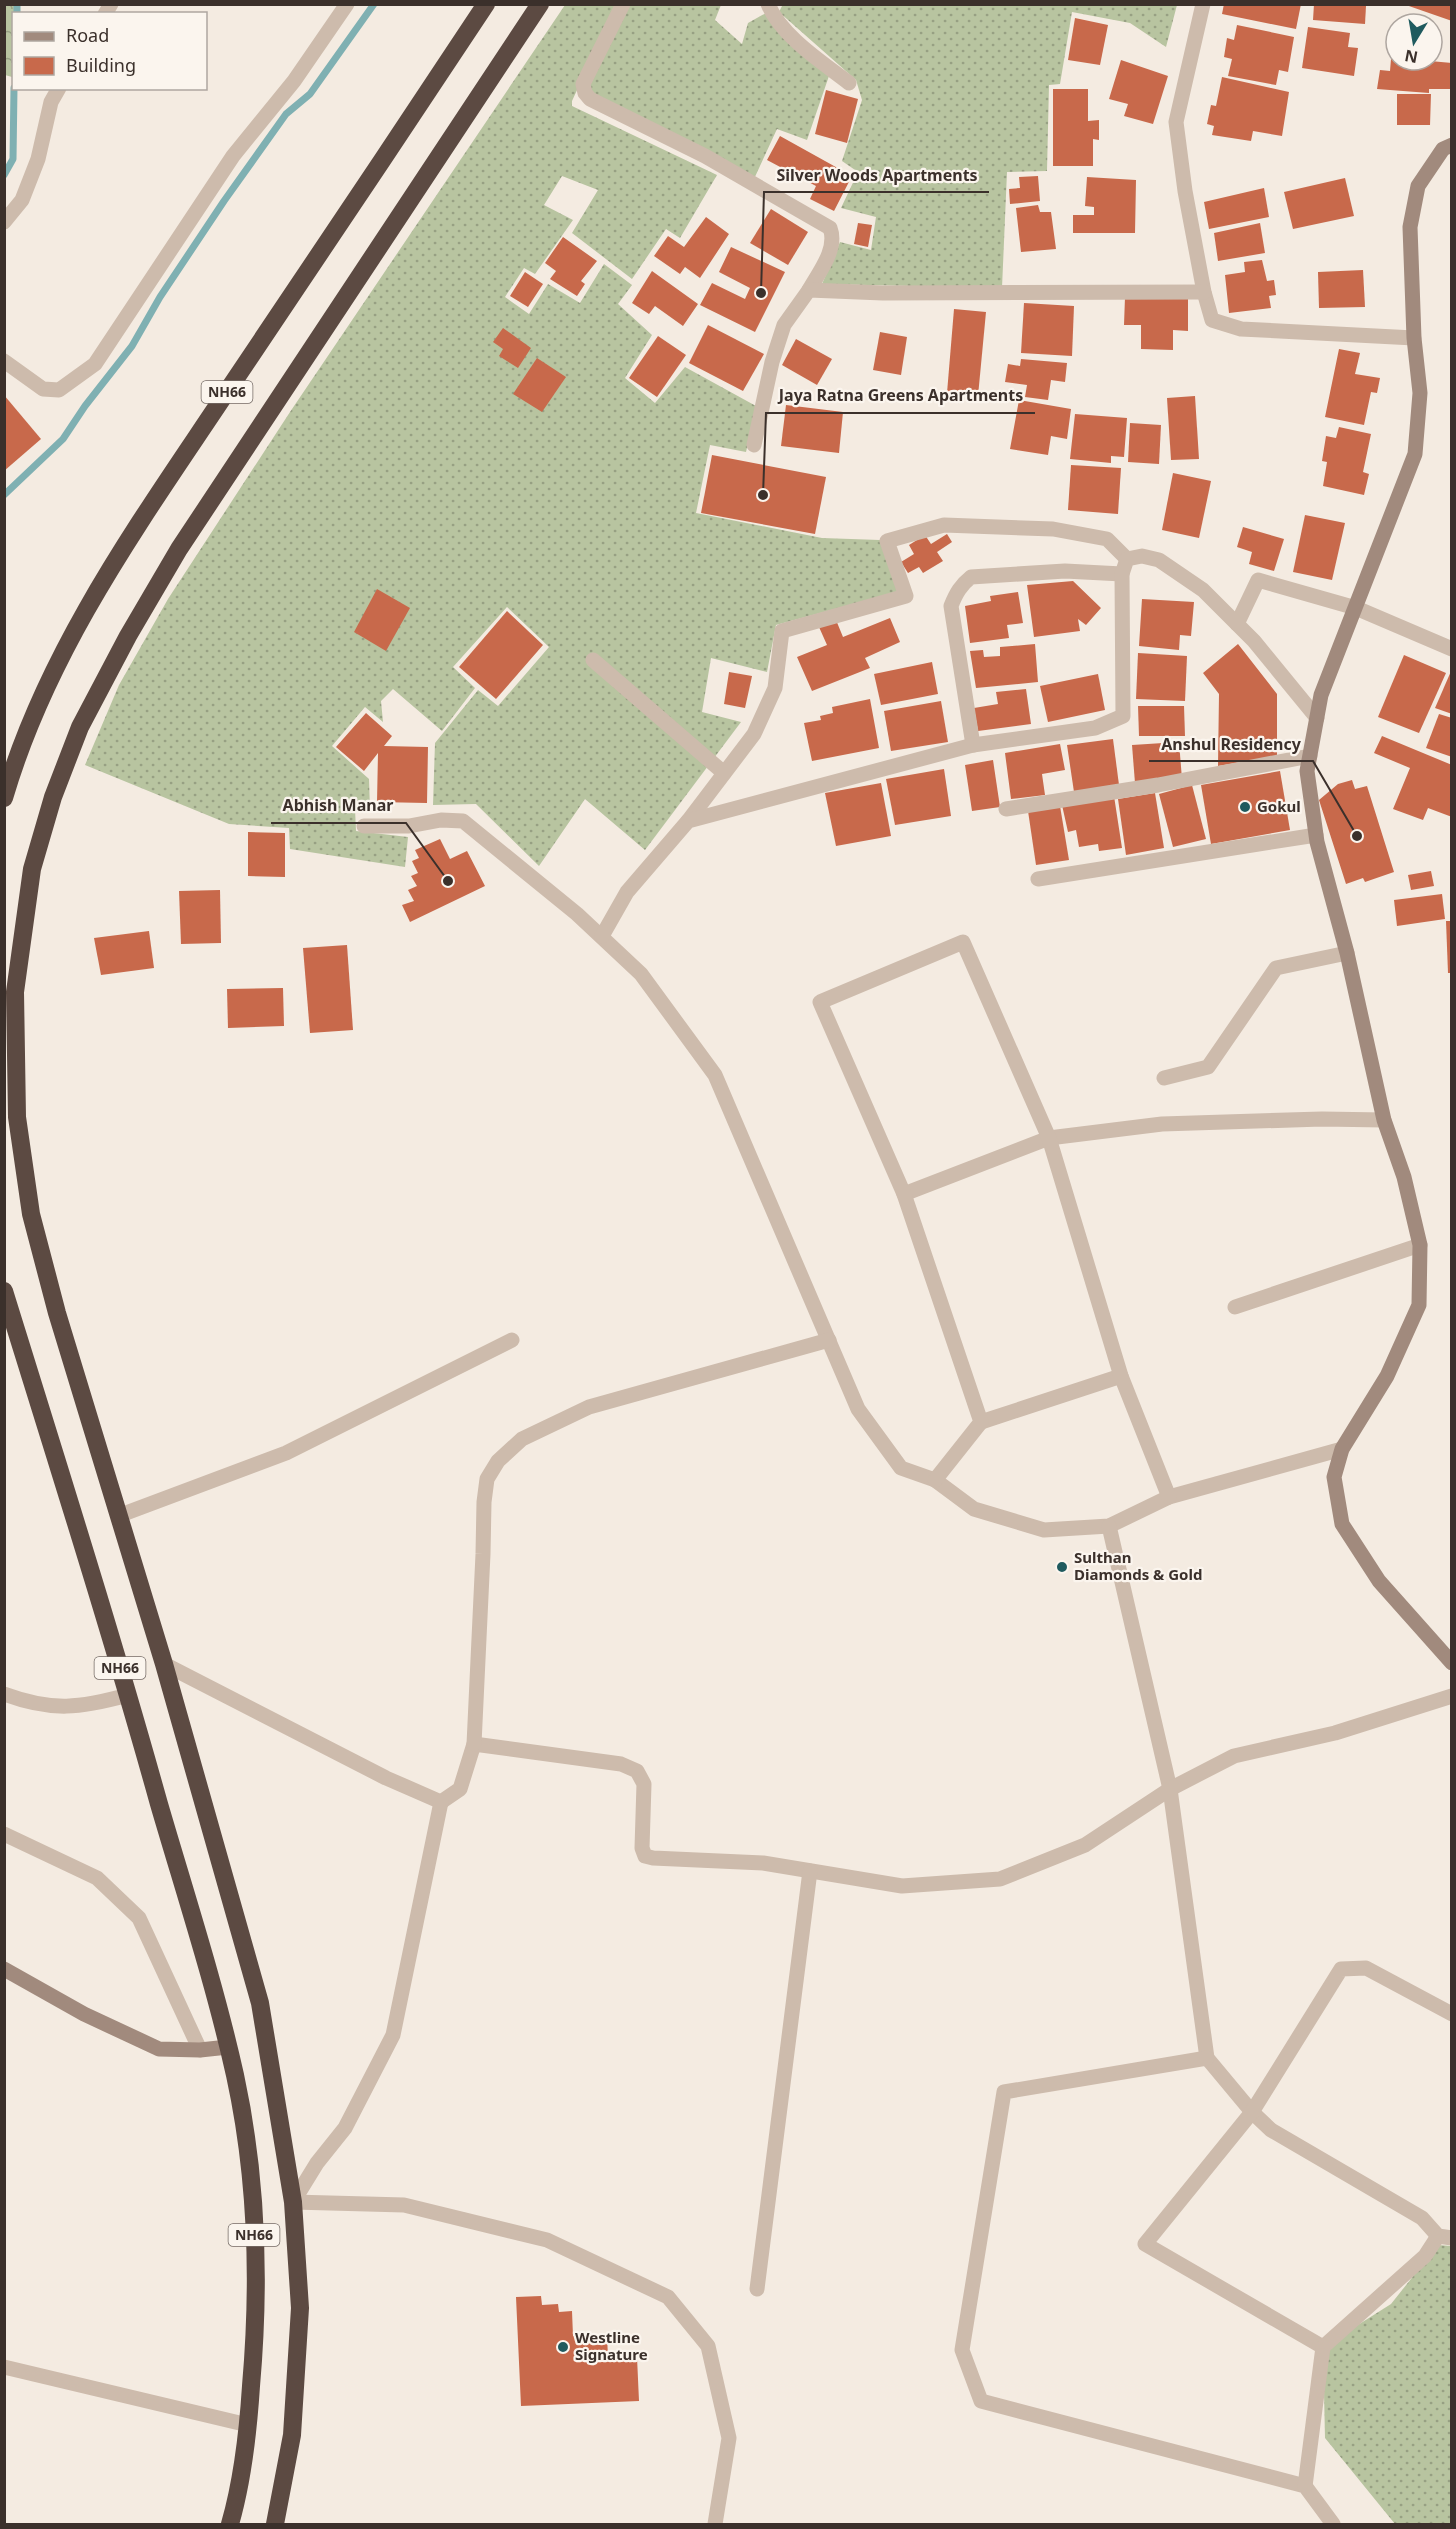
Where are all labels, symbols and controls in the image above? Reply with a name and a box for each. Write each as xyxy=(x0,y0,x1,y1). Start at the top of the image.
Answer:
legend xyxy=(12,12,207,90)
north arrow xyxy=(1384,12,1444,72)
text: Road xyxy=(66,23,109,47)
text: N xyxy=(1403,45,1420,69)
text: Building xyxy=(66,53,136,77)
callout: Silver Woods Apartments xyxy=(764,158,989,192)
text: Silver Woods Apartments xyxy=(776,164,978,186)
callout: Jaya Ratna Greens Apartments xyxy=(766,379,1035,413)
road number: NH66 xyxy=(202,381,252,403)
text: Jaya Ratna Greens Apartments xyxy=(777,384,1023,406)
callout: Anshul Residency xyxy=(1149,727,1313,761)
text: Anshul Residency xyxy=(1161,733,1302,755)
callout: Abhish Manar xyxy=(271,789,406,823)
text: Abhish Manar xyxy=(283,794,393,816)
place label: Gokul xyxy=(1257,796,1301,816)
marker: Gokul xyxy=(1238,800,1252,814)
place label: Sulthan Diamonds & Gold xyxy=(1074,1547,1202,1584)
marker: Sulthan Diamonds & Gold xyxy=(1055,1560,1069,1574)
road number: NH66 xyxy=(94,1657,146,1679)
road number: NH66 xyxy=(228,2224,280,2246)
place label: Westline Signature xyxy=(575,2327,648,2364)
marker: Westline Signature xyxy=(556,2340,570,2354)

